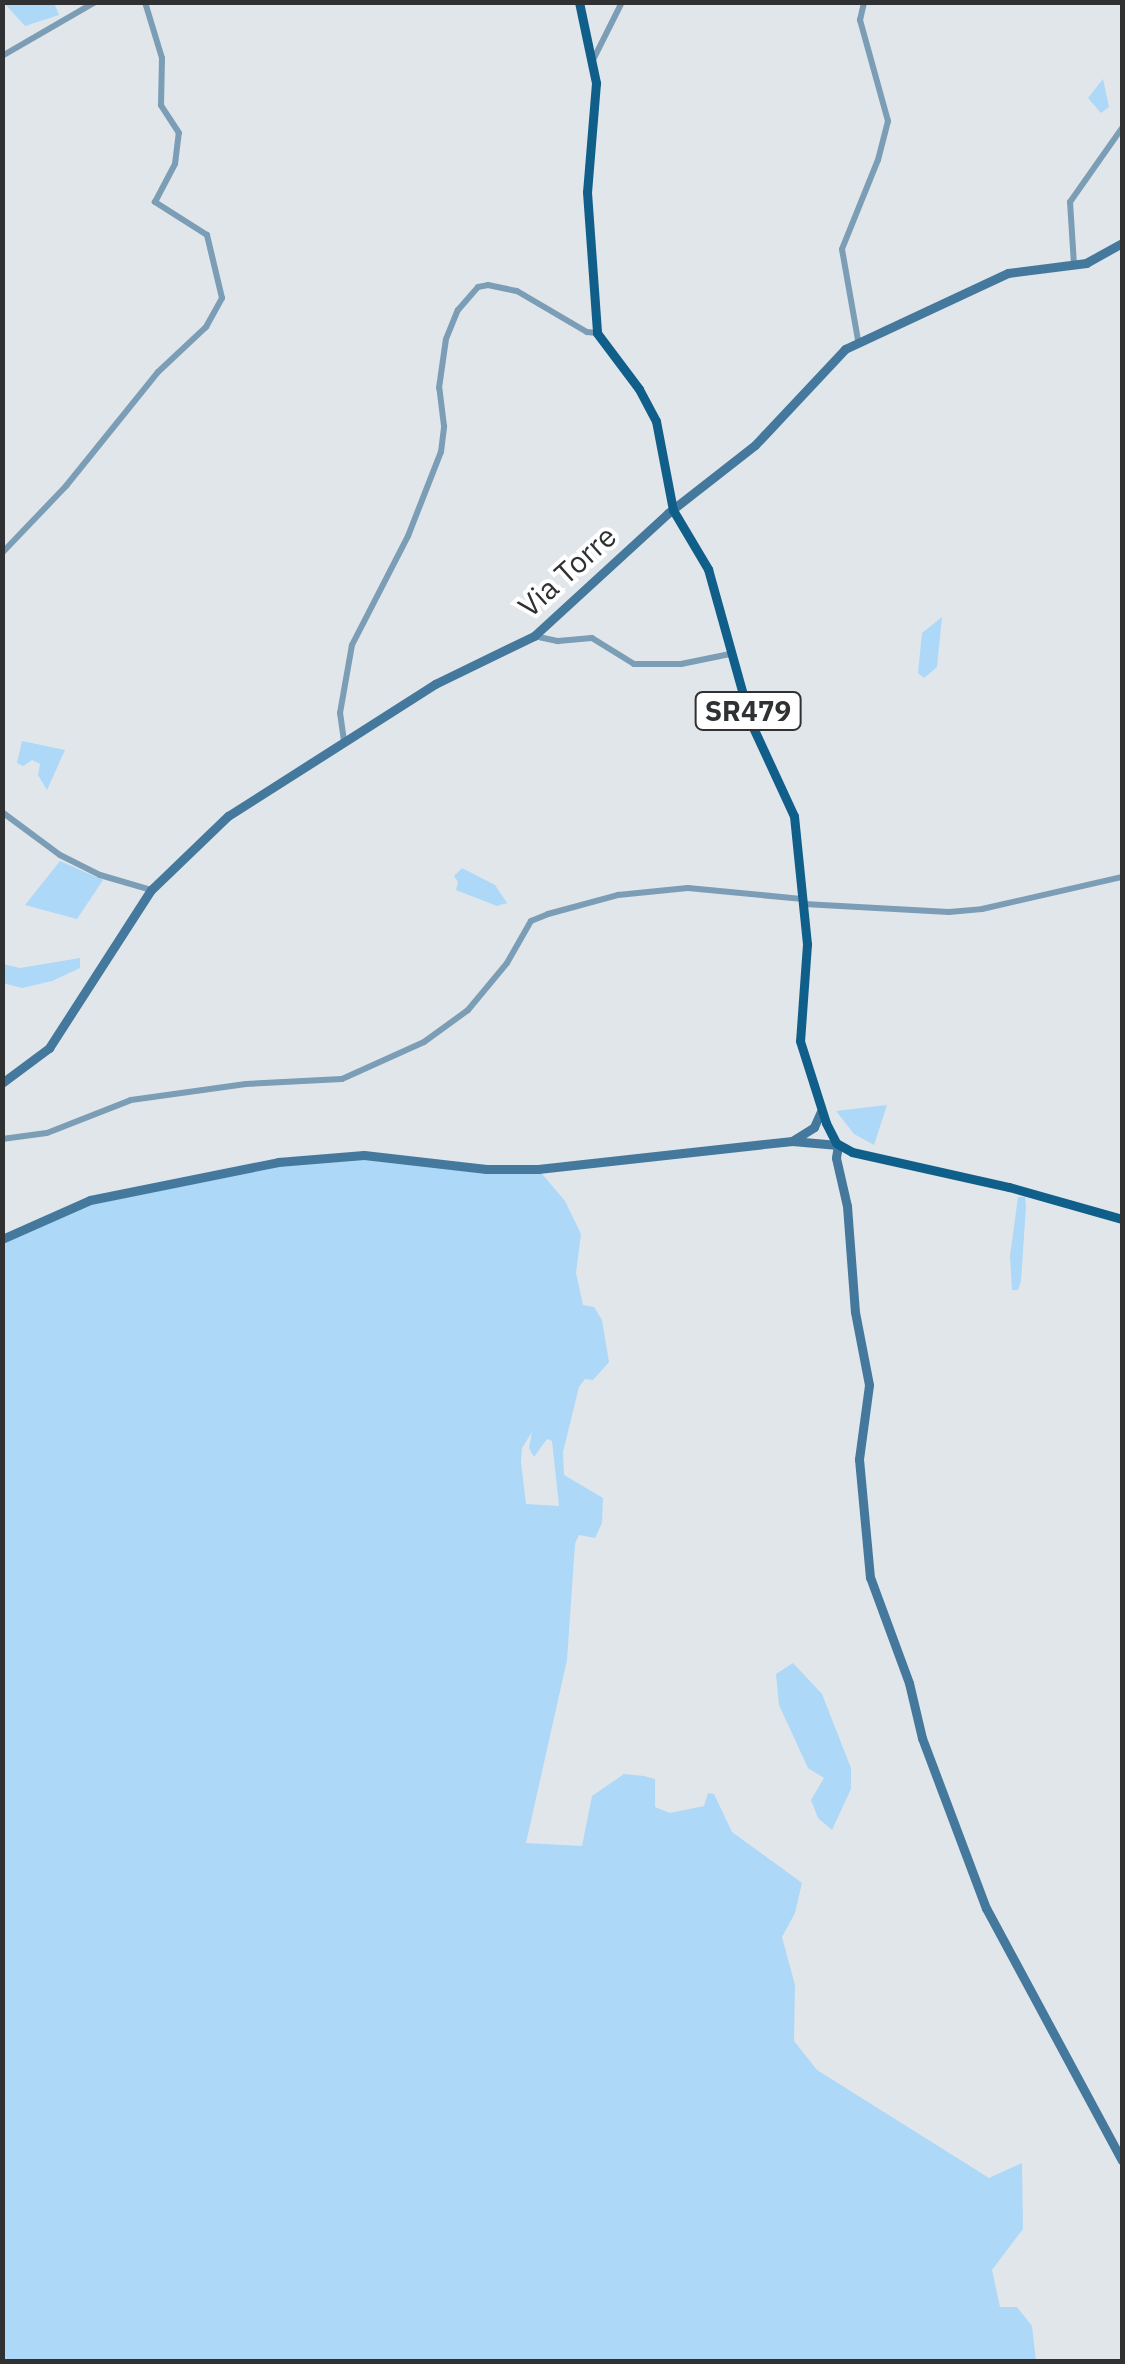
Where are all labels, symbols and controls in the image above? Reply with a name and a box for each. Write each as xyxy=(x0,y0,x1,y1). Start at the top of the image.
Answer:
street label: Via Torre xyxy=(511,518,623,624)
road number: SR479 xyxy=(693,688,803,734)

